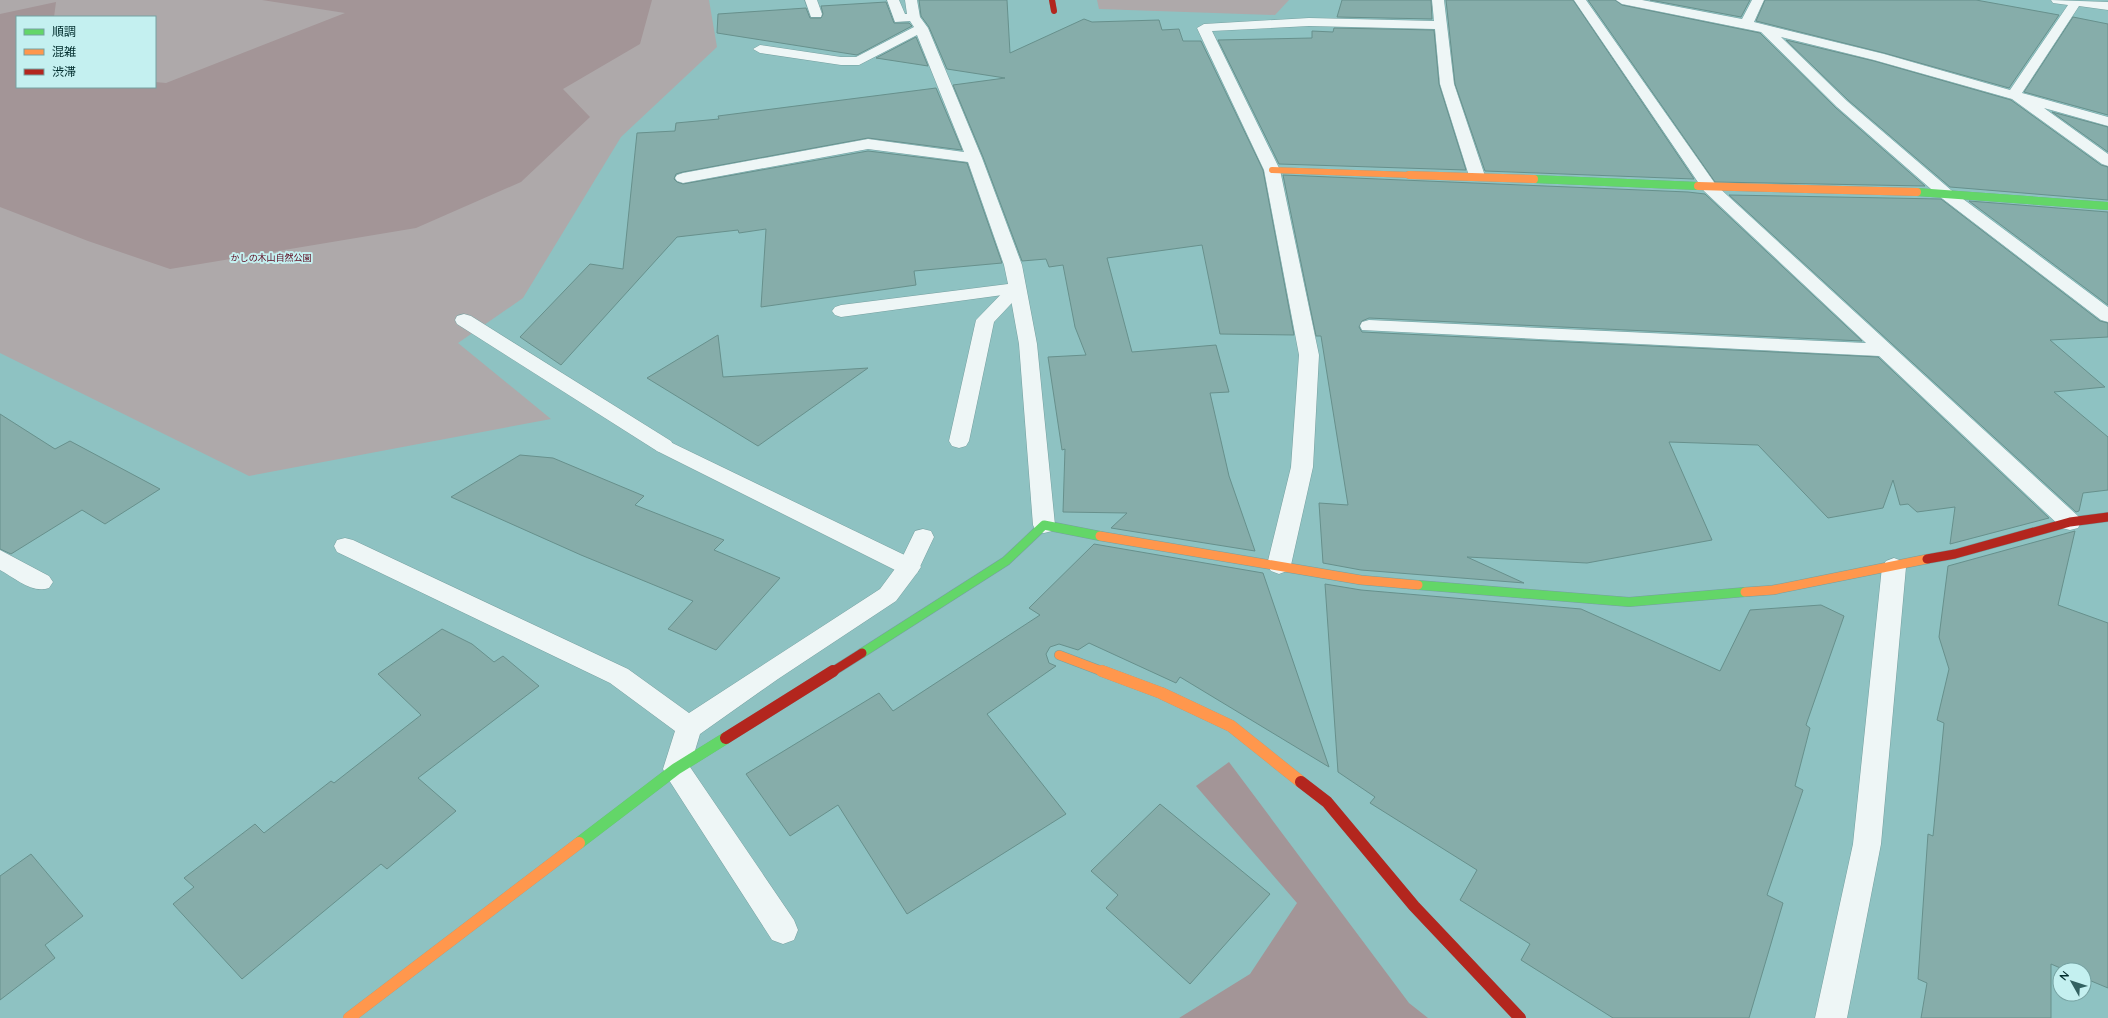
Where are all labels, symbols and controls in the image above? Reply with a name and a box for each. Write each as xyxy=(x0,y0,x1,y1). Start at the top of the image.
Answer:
legend xyxy=(16,16,156,88)
text: 順調 xyxy=(52,24,76,39)
text: 混雑 xyxy=(52,44,76,59)
text: 渋滞 xyxy=(52,64,76,79)
park label: かしの木山自然公園 xyxy=(230,252,312,263)
north arrow xyxy=(2052,962,2092,1002)
text: N xyxy=(2056,968,2072,983)

